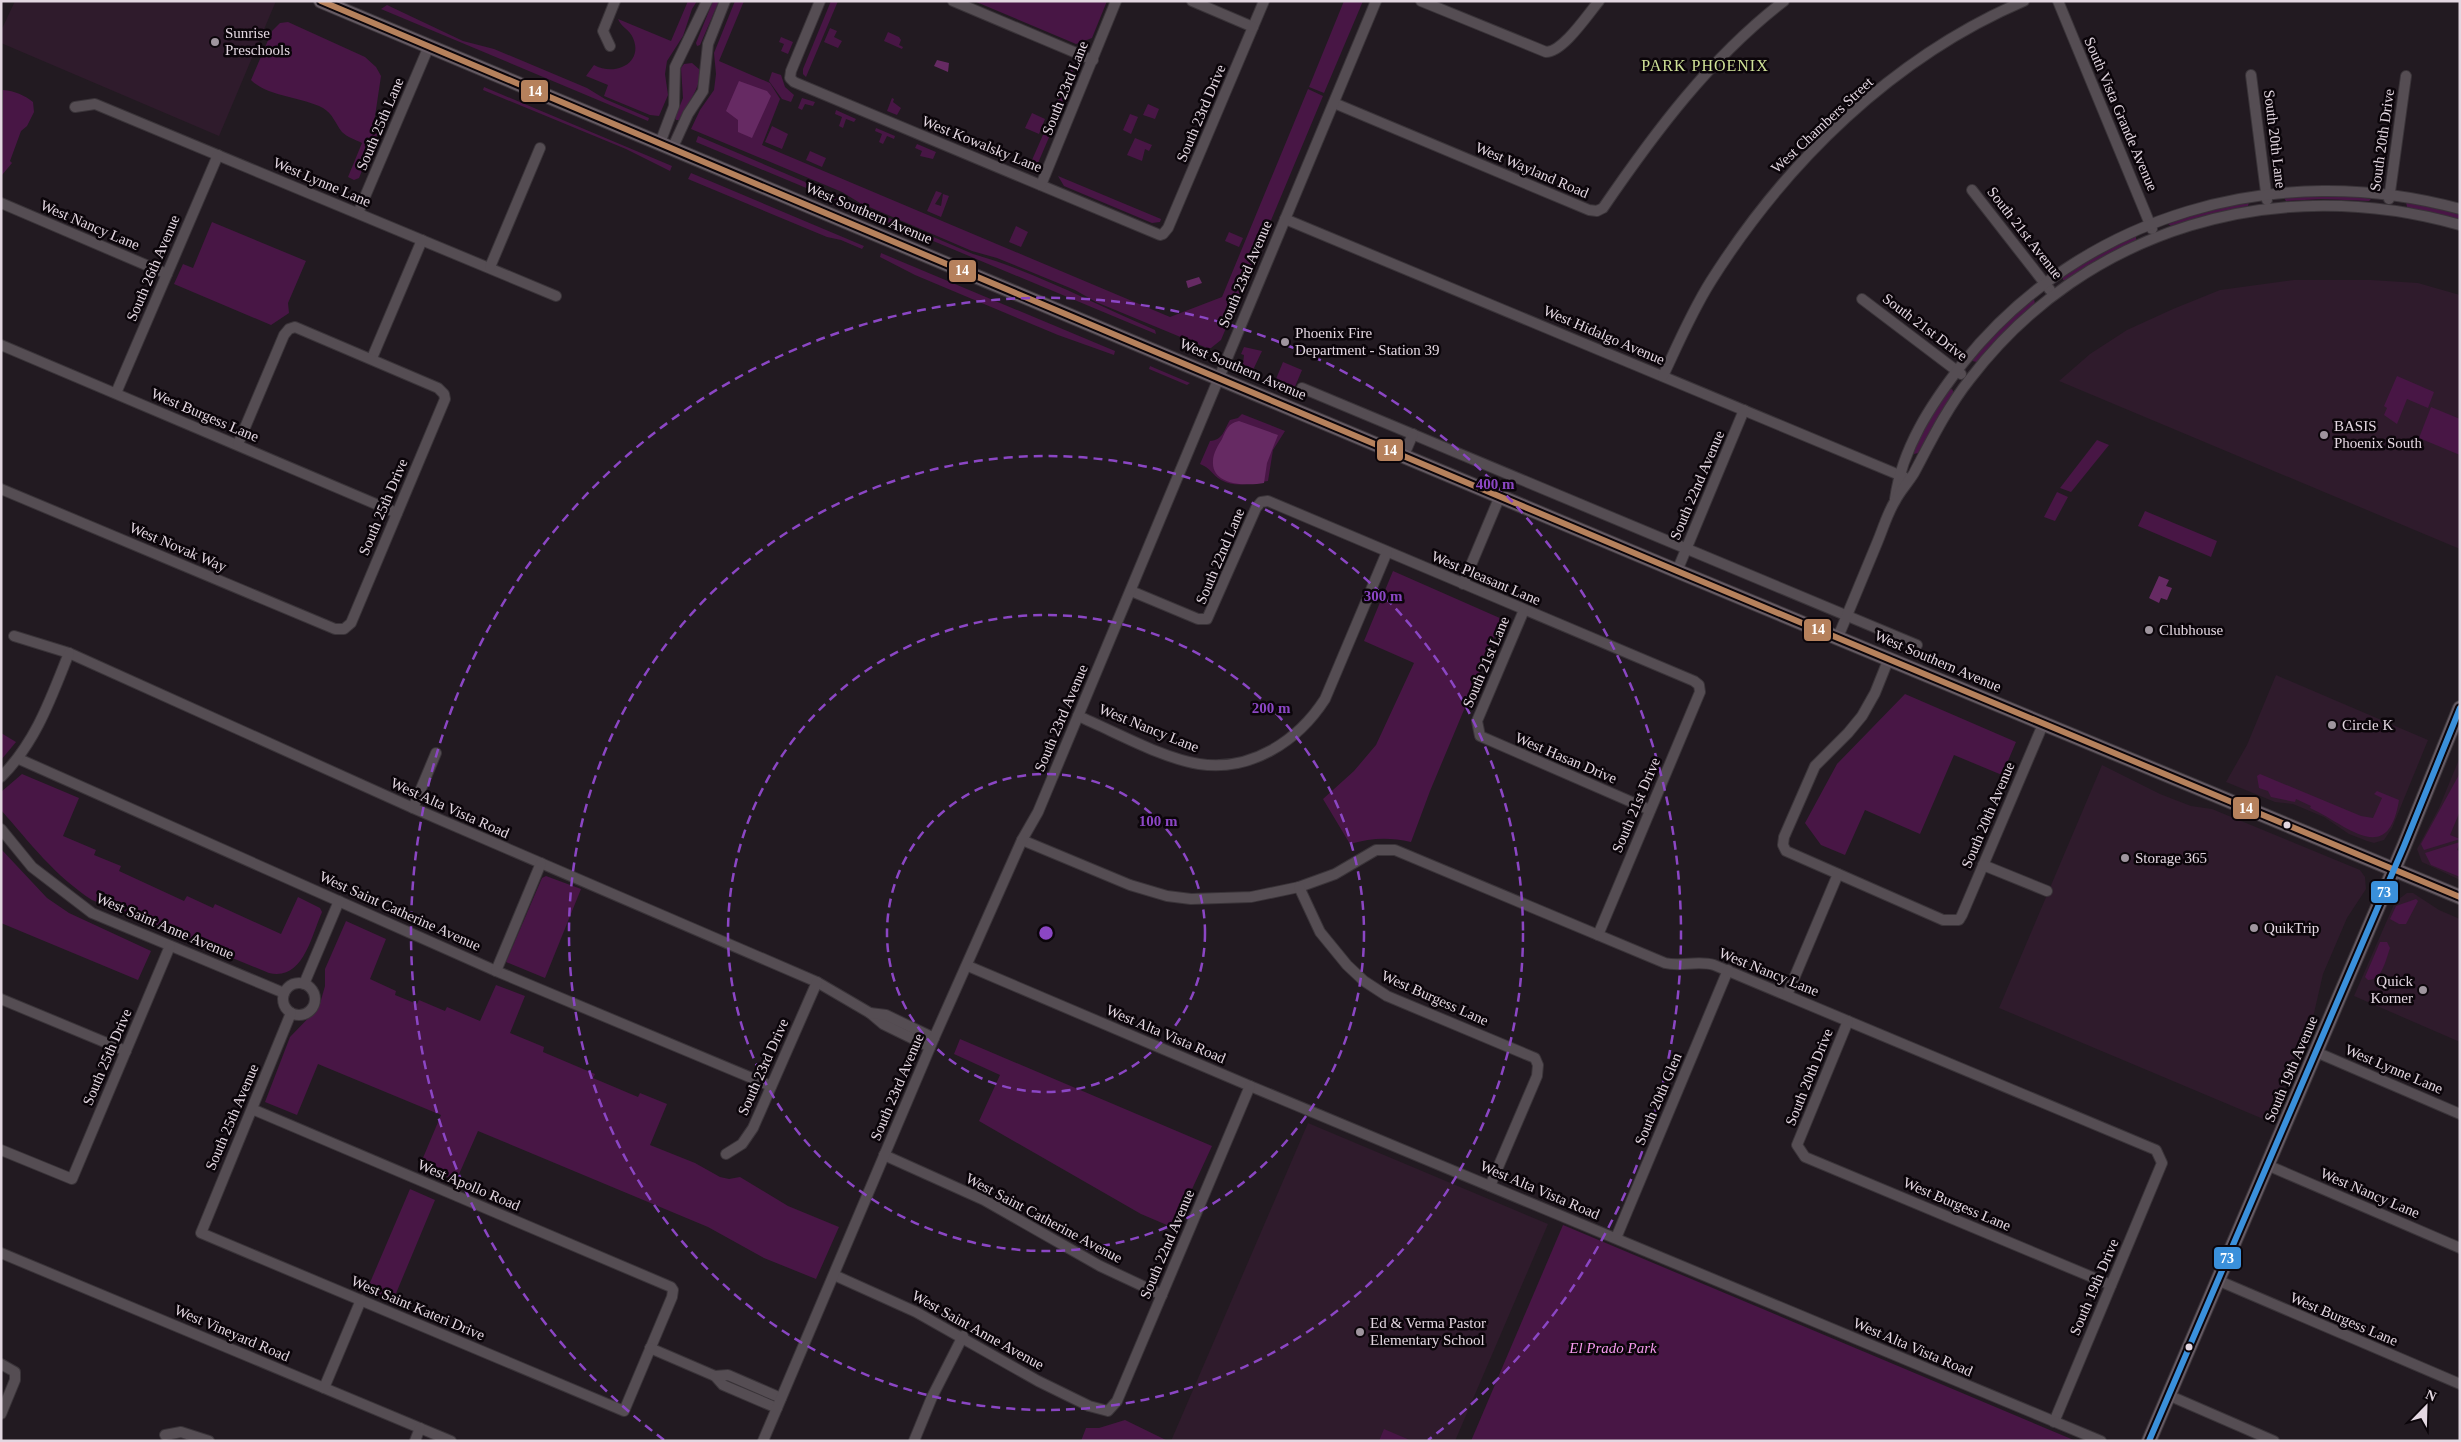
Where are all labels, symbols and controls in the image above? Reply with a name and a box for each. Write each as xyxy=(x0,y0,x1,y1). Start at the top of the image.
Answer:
place label: Sunrise Preschools xyxy=(225,25,290,58)
street label: South Vista Grande Avenue xyxy=(2081,35,2161,194)
marker: Sunrise Preschools xyxy=(209,36,221,48)
street label: South 23rd Lane xyxy=(1039,38,1091,137)
district label: PARK PHOENIX xyxy=(1641,57,1769,74)
street label: South 23rd Drive xyxy=(1173,62,1229,164)
street label: West Chambers Street xyxy=(1768,73,1877,176)
street label: South 25th Lane xyxy=(353,75,407,173)
line badge: 14 xyxy=(520,79,549,103)
text: 14 xyxy=(528,84,542,99)
street label: South 20th Drive xyxy=(2367,87,2397,192)
street label: South 20th Lane xyxy=(2261,89,2289,190)
street label: West Kowalsky Lane xyxy=(920,113,1045,176)
street label: West Wayland Road xyxy=(1473,139,1591,201)
street label: West Lynne Lane xyxy=(271,154,374,210)
street label: West Southern Avenue xyxy=(803,179,935,247)
street label: South 21st Avenue xyxy=(1984,184,2066,282)
street label: West Nancy Lane xyxy=(38,197,142,253)
street label: South 26th Avenue xyxy=(123,212,183,324)
street label: South 23rd Avenue xyxy=(1215,218,1275,330)
line badge: 14 xyxy=(948,259,977,283)
text: 14 xyxy=(955,263,969,278)
street label: South 21st Drive xyxy=(1880,290,1971,364)
street label: West Hidalgo Avenue xyxy=(1541,302,1667,368)
place label: Phoenix Fire Department - Station 39 xyxy=(1295,325,1440,358)
street label: West Southern Avenue xyxy=(1177,335,1309,403)
marker: Phoenix Fire Department - Station 39 xyxy=(1279,336,1291,348)
street label: West Burgess Lane xyxy=(149,385,261,445)
place label: BASIS Phoenix South xyxy=(2334,418,2422,451)
street label: South 22nd Avenue xyxy=(1667,428,1727,542)
marker: BASIS Phoenix South xyxy=(2318,429,2330,441)
line badge: 14 xyxy=(1376,438,1404,462)
text: 14 xyxy=(1383,443,1397,458)
street label: South 25th Drive xyxy=(355,456,411,558)
text: 400 m xyxy=(1476,476,1515,492)
street label: South 22nd Lane xyxy=(1193,505,1248,606)
street label: West Novak Way xyxy=(127,519,229,575)
street label: West Pleasant Lane xyxy=(1429,548,1543,608)
text: 300 m xyxy=(1364,588,1403,604)
street label: South 21st Lane xyxy=(1460,614,1513,710)
line badge: 14 xyxy=(1803,618,1832,642)
text: 14 xyxy=(1811,622,1825,637)
place label: Clubhouse xyxy=(2159,622,2224,638)
marker: Clubhouse xyxy=(2143,624,2155,636)
street label: West Southern Avenue xyxy=(1872,627,2004,695)
street label: South 23rd Avenue xyxy=(1031,662,1091,774)
text: 200 m xyxy=(1252,700,1291,716)
street label: West Nancy Lane xyxy=(1097,701,1202,755)
place label: Circle K xyxy=(2342,717,2393,733)
marker: Circle K xyxy=(2326,719,2338,731)
street label: West Hasan Drive xyxy=(1513,729,1619,787)
street label: South 21st Drive xyxy=(1609,755,1663,855)
street label: South 20th Avenue xyxy=(1958,759,2018,871)
street label: West Alta Vista Road xyxy=(388,775,512,842)
line badge: 14 xyxy=(2232,796,2260,820)
text: 14 xyxy=(2239,801,2253,816)
text: 100 m xyxy=(1139,813,1178,829)
unlabelled marker xyxy=(2282,820,2292,830)
place label: Storage 365 xyxy=(2135,850,2207,866)
marker: Storage 365 xyxy=(2119,852,2131,864)
street label: West Saint Catherine Avenue xyxy=(317,868,483,954)
line badge: 73 xyxy=(2370,880,2399,904)
text: 73 xyxy=(2377,885,2391,900)
street label: West Saint Anne Avenue xyxy=(94,890,237,962)
place label: QuikTrip xyxy=(2264,920,2319,936)
marker: QuikTrip xyxy=(2248,922,2260,934)
centre of rings xyxy=(1037,924,1055,942)
street label: West Nancy Lane xyxy=(1717,945,1822,999)
street label: West Burgess Lane xyxy=(1379,967,1491,1029)
place label: Quick Korner xyxy=(2371,973,2413,1006)
marker: Quick Korner xyxy=(2417,984,2429,996)
street label: West Alta Vista Road xyxy=(1104,1002,1229,1067)
street label: South 25th Drive xyxy=(79,1006,135,1108)
street label: South 19th Avenue xyxy=(2261,1013,2321,1125)
street label: South 23rd Drive xyxy=(735,1016,792,1118)
street label: South 20th Drive xyxy=(1782,1026,1836,1128)
street label: South 23rd Avenue xyxy=(867,1031,927,1143)
street label: West Lynne Lane xyxy=(2343,1041,2446,1097)
street label: South 20th Glen xyxy=(1631,1050,1685,1147)
street label: South 25th Avenue xyxy=(202,1061,262,1173)
street label: West Apollo Road xyxy=(415,1156,523,1214)
street label: West Alta Vista Road xyxy=(1478,1158,1603,1223)
street label: West Nancy Lane xyxy=(2318,1165,2422,1221)
street label: West Saint Catherine Avenue xyxy=(963,1170,1125,1266)
street label: West Burgess Lane xyxy=(1901,1174,2013,1234)
street label: South 22nd Avenue xyxy=(1137,1187,1197,1301)
street label: South 19th Drive xyxy=(2066,1236,2122,1338)
line badge: 73 xyxy=(2213,1246,2242,1270)
text: 73 xyxy=(2220,1251,2234,1266)
street label: West Saint Kateri Drive xyxy=(349,1273,487,1343)
street label: West Saint Anne Avenue xyxy=(909,1287,1047,1373)
street label: West Burgess Lane xyxy=(2288,1289,2400,1349)
street label: West Vineyard Road xyxy=(172,1302,292,1365)
place label: Ed & Verma Pastor Elementary School xyxy=(1370,1315,1486,1348)
street label: West Alta Vista Road xyxy=(1851,1315,1976,1380)
marker: Ed & Verma Pastor Elementary School xyxy=(1354,1326,1366,1338)
park label: El Prado Park xyxy=(1568,1340,1657,1356)
unlabelled marker xyxy=(2184,1342,2194,1352)
north arrow xyxy=(2401,1382,2451,1432)
text: N xyxy=(2423,1387,2438,1404)

